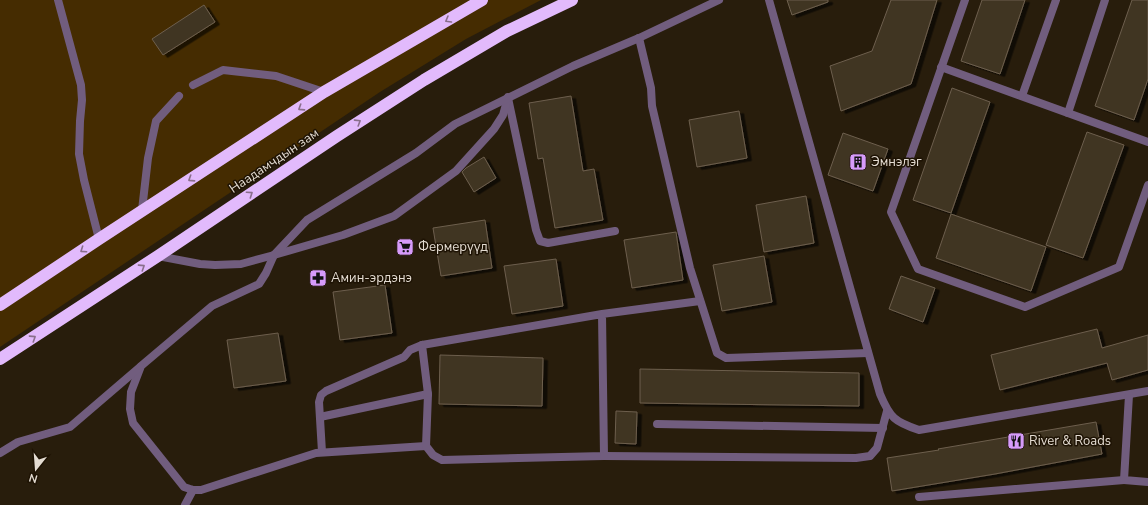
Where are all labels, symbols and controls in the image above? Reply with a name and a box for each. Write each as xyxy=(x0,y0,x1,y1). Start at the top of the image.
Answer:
one-way arrow xyxy=(445,15,452,22)
one-way arrow xyxy=(298,103,305,110)
one-way arrow xyxy=(354,120,361,127)
street label: Наадамчдын зам xyxy=(226,124,322,198)
building icon: Эмнэлэг xyxy=(848,152,868,172)
place label: Эмнэлэг xyxy=(871,153,922,171)
one-way arrow xyxy=(189,174,196,181)
one-way arrow xyxy=(245,192,252,199)
supermarket icon: Фермерүүд xyxy=(395,237,415,257)
place label: Фермерүүд xyxy=(418,238,488,256)
one-way arrow xyxy=(80,245,87,252)
one-way arrow xyxy=(137,264,144,271)
pharmacy icon: Амин-эрдэнэ xyxy=(308,268,328,288)
place label: Амин-эрдэнэ xyxy=(331,269,412,287)
one-way arrow xyxy=(29,335,36,342)
restaurant icon: River & Roads xyxy=(1006,431,1026,451)
place label: River & Roads xyxy=(1029,432,1111,450)
north arrow xyxy=(16,449,56,489)
text: N xyxy=(27,470,39,486)

